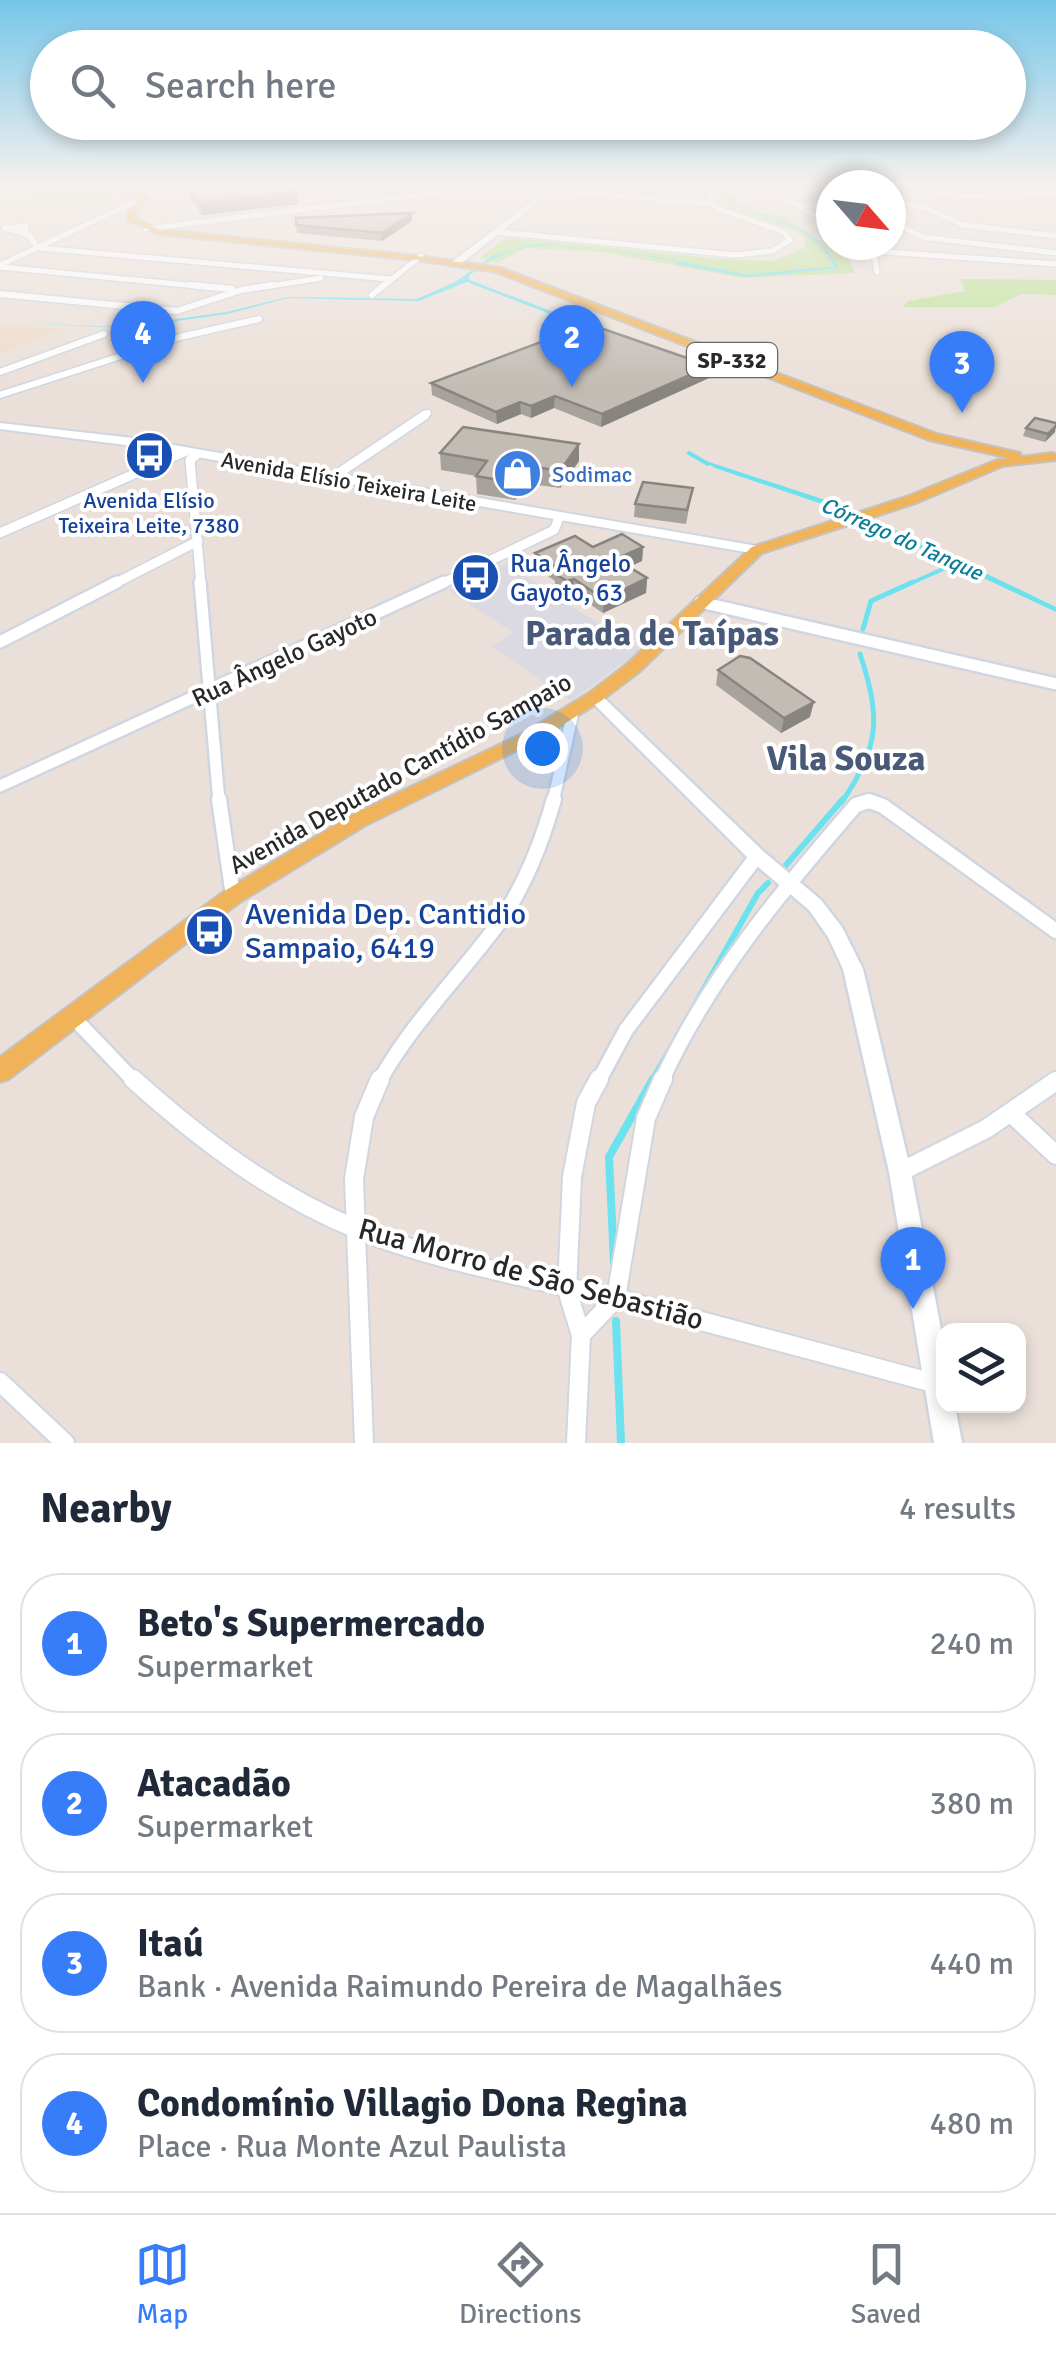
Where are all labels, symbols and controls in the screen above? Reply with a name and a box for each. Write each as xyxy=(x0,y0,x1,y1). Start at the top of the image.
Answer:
search box xyxy=(30,30,1026,140)
icon: search xyxy=(65,58,120,113)
text: Search here xyxy=(145,62,337,109)
north arrow xyxy=(816,170,906,260)
pin: 4 xyxy=(110,300,176,383)
pin: 2 xyxy=(540,304,604,387)
pin: 3 xyxy=(930,330,994,413)
road number: SP-332 xyxy=(687,343,777,377)
bus stop icon: Avenida Elísio Teixeira Leite, 7380 xyxy=(123,430,175,482)
street label: Avenida Elísio Teixeira Leite xyxy=(219,446,479,517)
shop icon: Sodimac xyxy=(491,448,543,500)
place label: Sodimac xyxy=(552,461,632,488)
place label: Avenida Elísio Teixeira Leite, 7380 xyxy=(58,487,240,539)
water label: Córrego do Tanque xyxy=(817,491,988,587)
place label: Rua Ângelo Gayoto, 63 xyxy=(510,548,631,608)
bus stop icon: Rua Ângelo Gayoto, 63 xyxy=(449,551,501,603)
street label: Rua Ângelo Gayoto xyxy=(187,601,382,714)
district label: Parada de Taípas xyxy=(525,612,779,655)
street label: Avenida Deputado Cantídio Sampaio xyxy=(224,666,577,881)
your location xyxy=(517,723,568,774)
district label: Vila Souza xyxy=(766,737,926,780)
place label: Avenida Dep. Cantidio Sampaio, 6419 xyxy=(245,896,526,967)
bus stop icon: Avenida Dep. Cantidio Sampaio, 6419 xyxy=(184,905,236,957)
street label: Rua Morro de São Sebastião xyxy=(354,1211,708,1338)
pin: 1 xyxy=(880,1226,946,1309)
map controls xyxy=(936,1323,1026,1413)
button: layers xyxy=(936,1323,1026,1413)
text: Nearby xyxy=(40,1483,172,1534)
text: 4 results xyxy=(899,1489,1016,1528)
text: Beto's Supermercado xyxy=(137,1600,485,1647)
text: 1 xyxy=(66,1624,83,1663)
text: 240 m xyxy=(930,1624,1014,1663)
text: Supermarket xyxy=(137,1647,313,1686)
text: Atacadão xyxy=(137,1760,291,1807)
text: 2 xyxy=(66,1784,83,1823)
text: 380 m xyxy=(930,1784,1014,1823)
text: Supermarket xyxy=(137,1807,313,1846)
text: Itaú xyxy=(137,1920,204,1967)
text: 3 xyxy=(66,1944,83,1983)
text: 440 m xyxy=(930,1944,1014,1983)
text: Bank · Avenida Raimundo Pereira de Magalhães xyxy=(137,1967,782,2006)
text: Condomínio Villagio Dona Regina xyxy=(137,2080,688,2127)
text: 4 xyxy=(66,2104,83,2143)
text: 480 m xyxy=(930,2104,1014,2143)
text: Place · Rua Monte Azul Paulista xyxy=(137,2127,567,2166)
tab: Map xyxy=(135,2237,190,2331)
tab: Directions xyxy=(459,2237,581,2331)
tab: Saved xyxy=(851,2237,921,2331)

